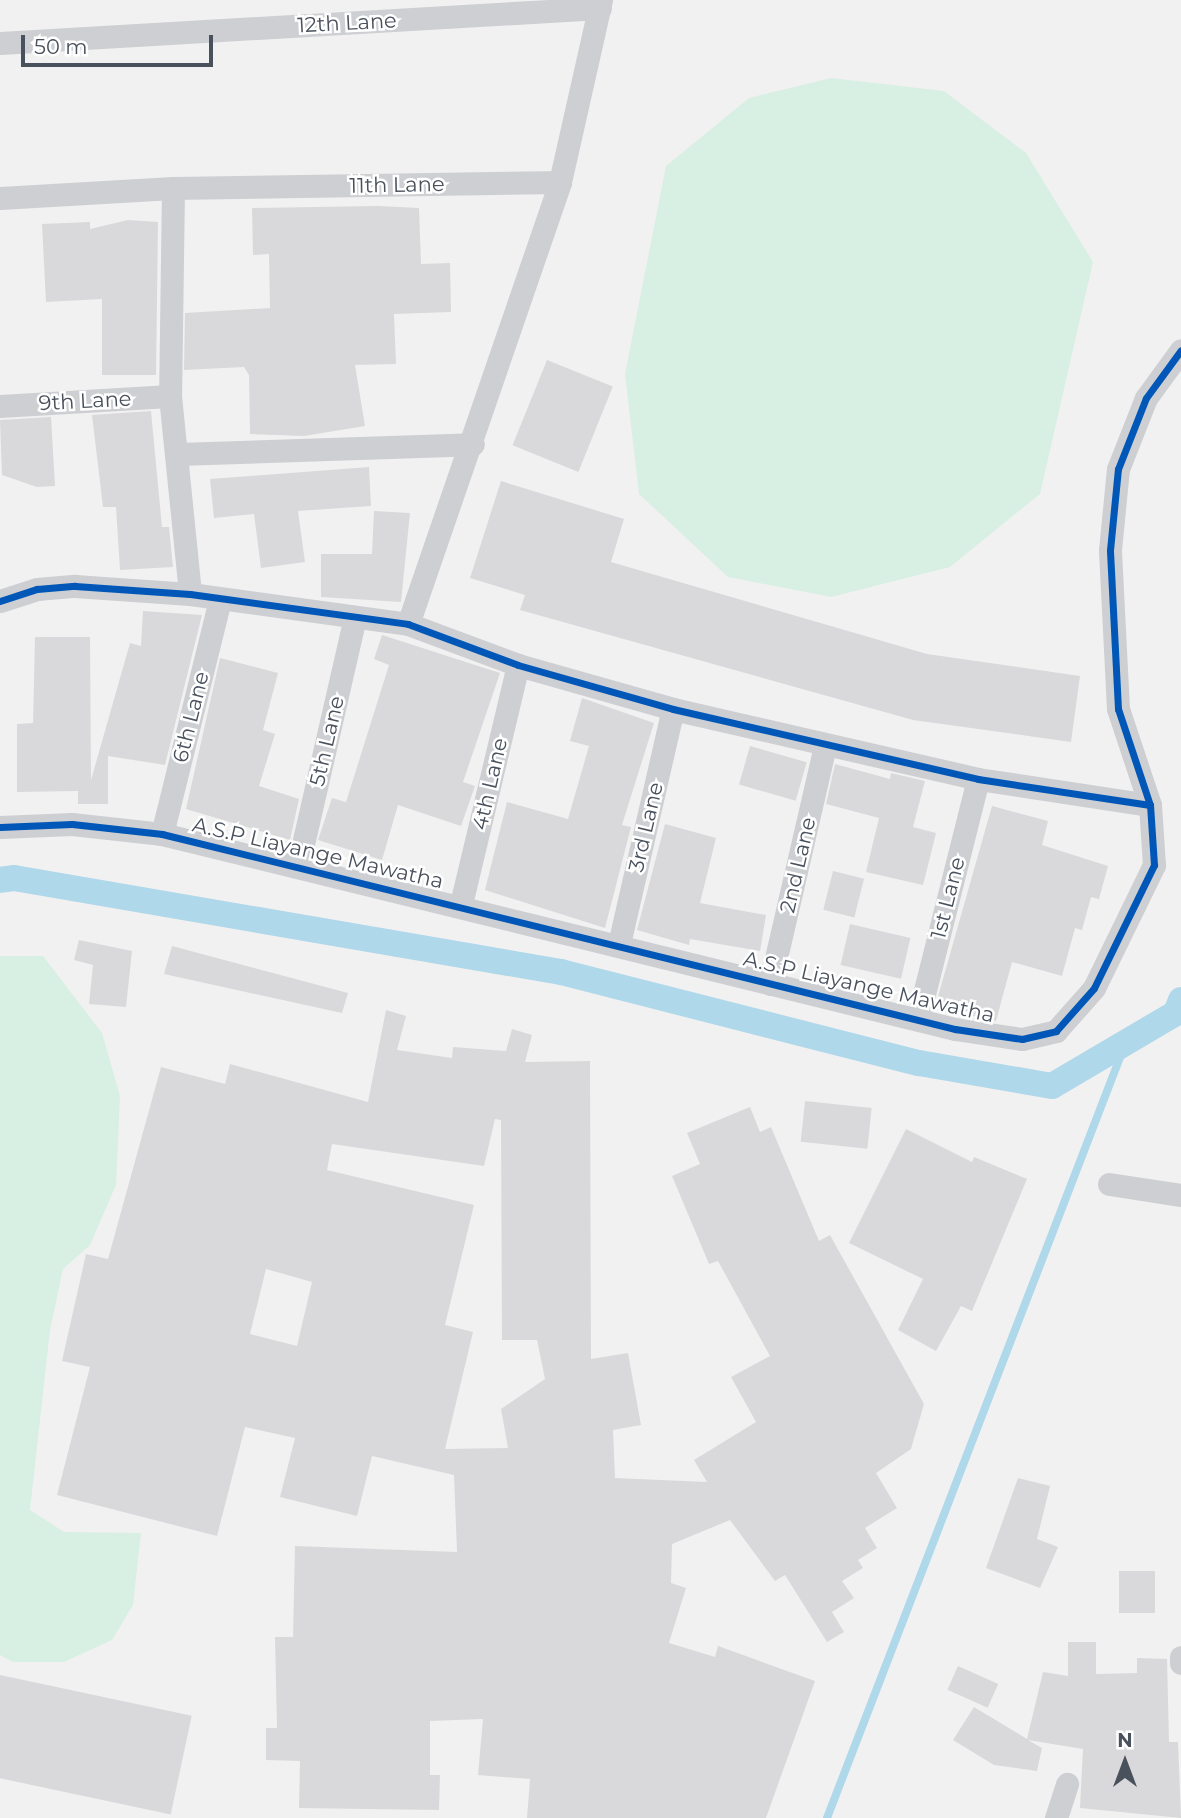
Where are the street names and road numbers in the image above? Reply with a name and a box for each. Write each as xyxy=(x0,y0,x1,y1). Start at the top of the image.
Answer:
street label: 12th Lane xyxy=(297,8,397,38)
street label: 11th Lane xyxy=(349,172,445,198)
street label: 9th Lane xyxy=(38,386,132,416)
street label: 6th Lane xyxy=(168,669,214,765)
street label: 5th Lane xyxy=(304,693,350,789)
street label: 4th Lane xyxy=(467,735,513,833)
street label: 3rd Lane xyxy=(623,780,669,874)
street label: A.S.P Liayange Mawatha xyxy=(190,812,446,894)
street label: 2nd Lane xyxy=(775,815,821,915)
street label: 1st Lane xyxy=(926,854,970,942)
street label: A.S.P Liayange Mawatha xyxy=(741,946,997,1028)

